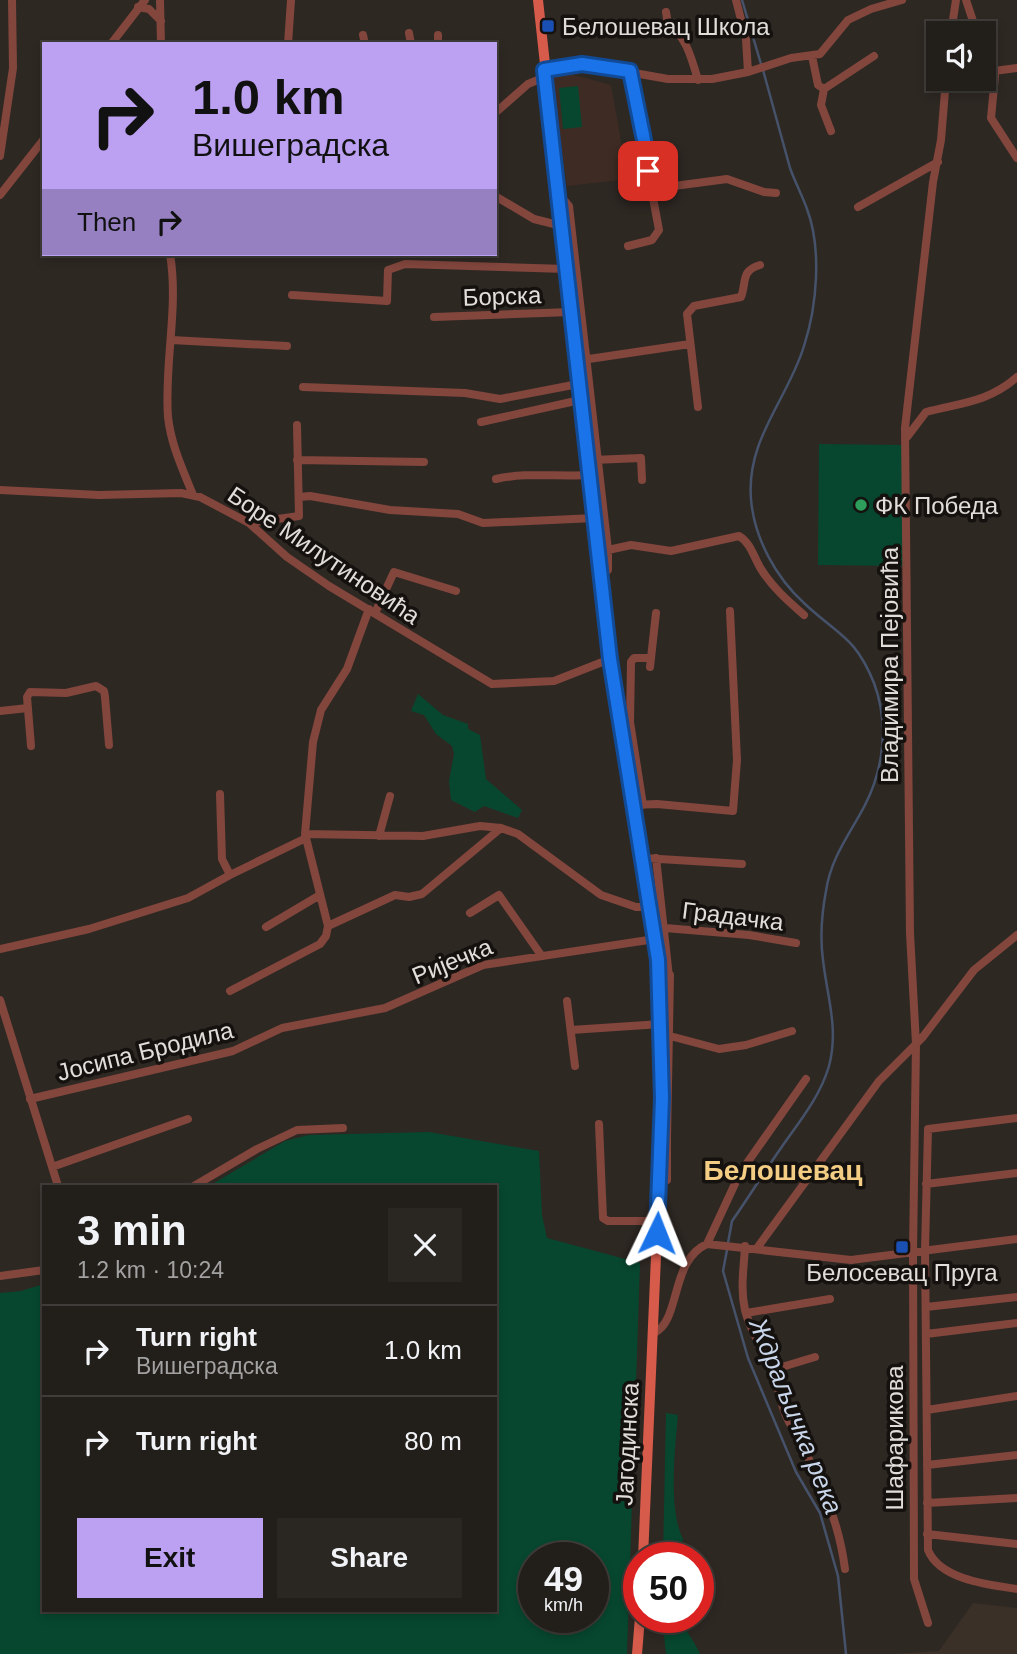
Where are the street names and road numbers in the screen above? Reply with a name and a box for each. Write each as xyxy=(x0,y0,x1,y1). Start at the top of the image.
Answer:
street label: Борска xyxy=(462,281,543,311)
street label: Боре Милутиновића xyxy=(223,481,426,630)
street label: Владимира Пејовића xyxy=(876,546,903,783)
street label: Градачка xyxy=(681,896,786,936)
street label: Ријечка xyxy=(408,932,497,989)
street label: Јосипа Бродила xyxy=(54,1016,236,1086)
street label: Шафарикова xyxy=(881,1365,908,1511)
street label: Јагодинска xyxy=(610,1381,644,1506)

